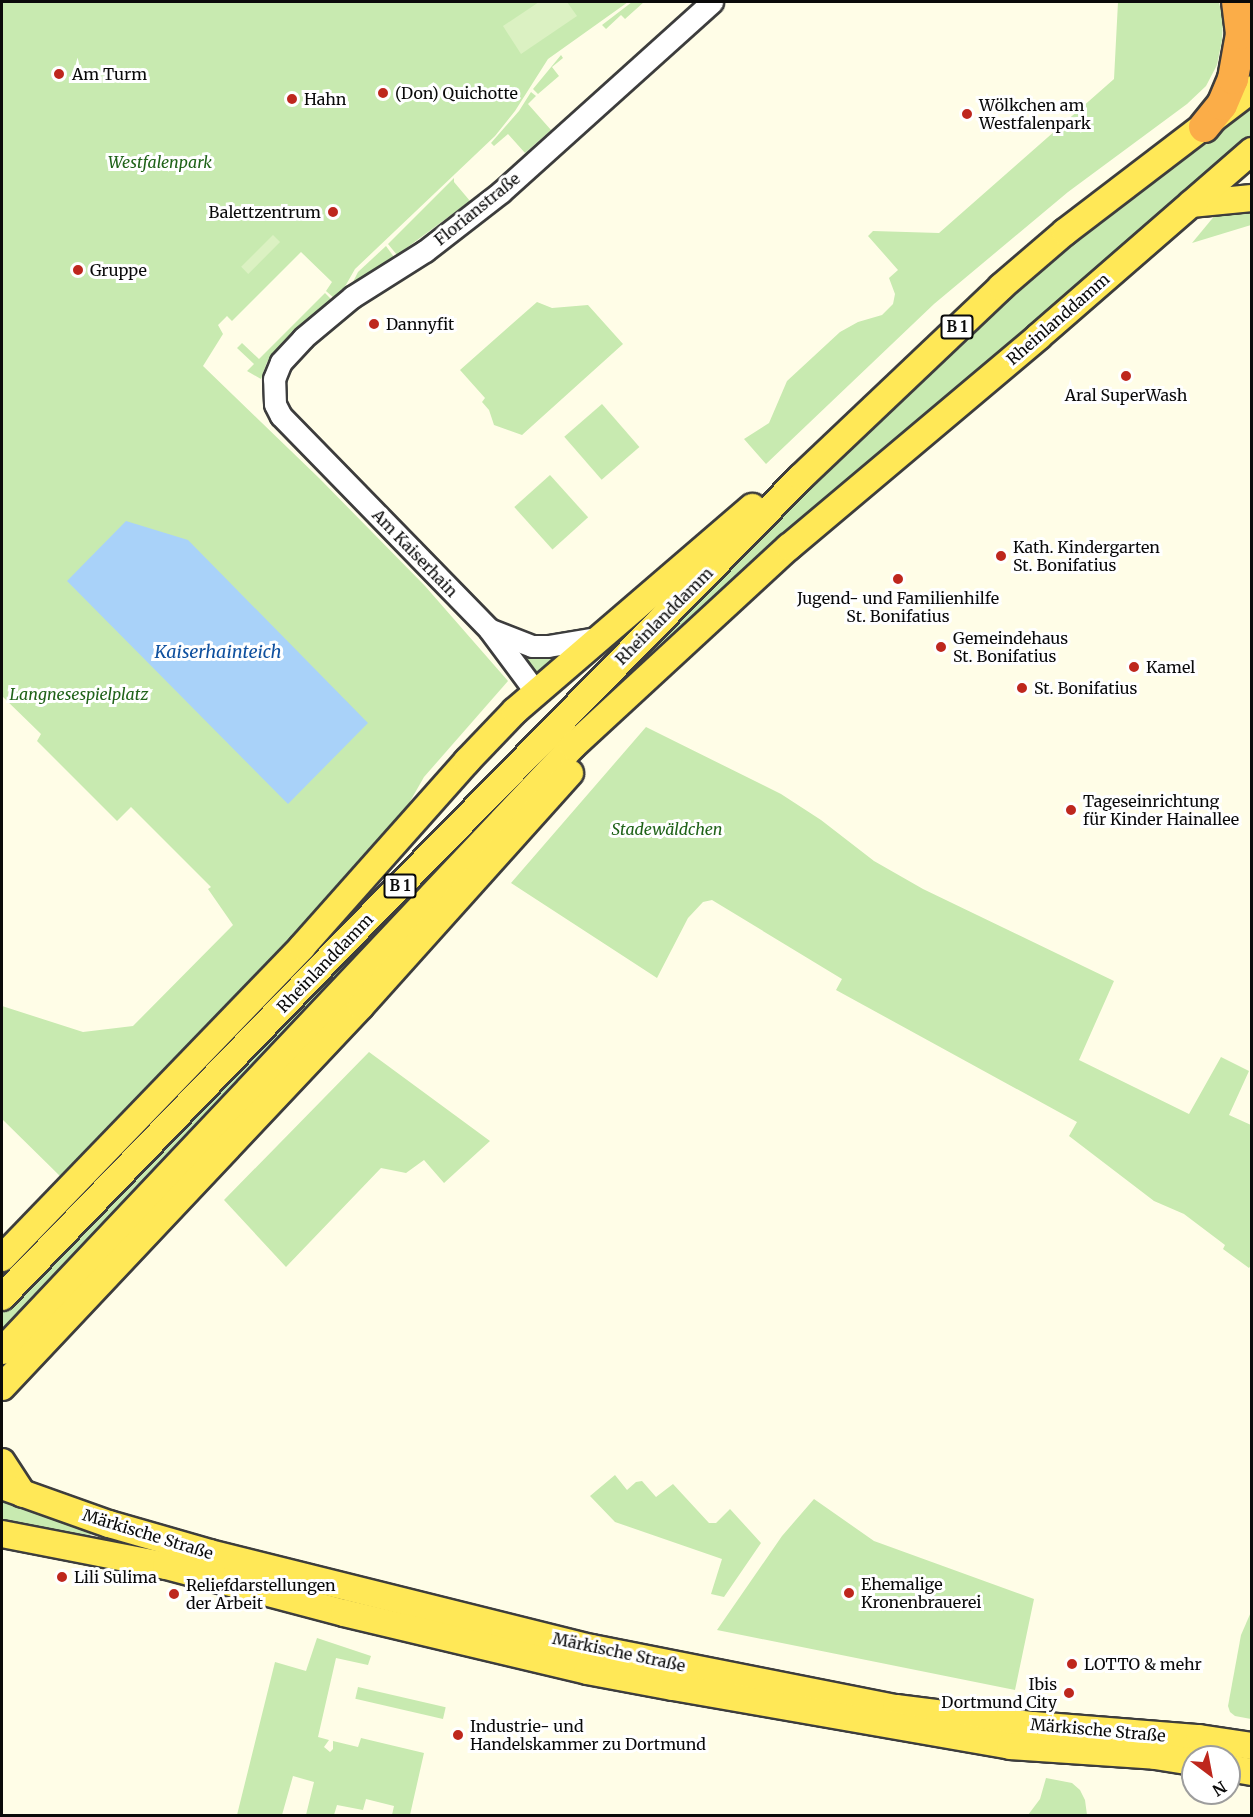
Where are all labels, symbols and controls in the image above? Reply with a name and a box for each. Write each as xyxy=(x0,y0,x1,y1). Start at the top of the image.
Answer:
place label: Am Turm xyxy=(72,64,147,84)
marker: Am Turm xyxy=(50,65,68,83)
place label: (Don) Quichotte xyxy=(395,83,518,103)
marker: (Don) Quichotte xyxy=(376,86,390,100)
place label: Hahn xyxy=(304,89,346,109)
marker: Hahn xyxy=(285,92,299,106)
place label: Wölkchen am Westfalenpark xyxy=(979,95,1091,133)
marker: Wölkchen am Westfalenpark xyxy=(960,107,974,121)
park label: Westfalenpark xyxy=(108,152,212,172)
street label: Florianstraße xyxy=(430,169,524,249)
place label: Balettzentrum xyxy=(209,202,321,222)
marker: Balettzentrum xyxy=(326,205,340,219)
place label: Gruppe xyxy=(90,260,147,280)
marker: Gruppe xyxy=(71,263,85,277)
street label: Rheinlanddamm xyxy=(1003,269,1113,369)
place label: Dannyfit xyxy=(386,314,454,334)
road number: B 1 xyxy=(940,315,974,339)
marker: Dannyfit xyxy=(367,317,381,331)
marker: Aral SuperWash xyxy=(1119,369,1133,383)
place label: Aral SuperWash xyxy=(1065,385,1187,405)
street label: Am Kaiserhain xyxy=(368,505,462,601)
place label: Kath. Kindergarten St. Bonifatius xyxy=(1013,537,1160,575)
marker: Kath. Kindergarten St. Bonifatius xyxy=(994,549,1008,563)
street label: Rheinlanddamm xyxy=(611,563,717,669)
marker: Jugend- und Familienhilfe St. Bonifatius xyxy=(891,572,905,586)
place label: Jugend- und Familienhilfe St. Bonifatius xyxy=(797,588,999,626)
place label: Gemeindehaus St. Bonifatius xyxy=(953,628,1068,666)
marker: Gemeindehaus St. Bonifatius xyxy=(934,640,948,654)
water label: Kaiserhainteich xyxy=(154,641,282,663)
place label: Kamel xyxy=(1146,657,1195,677)
marker: Kamel xyxy=(1127,660,1141,674)
place label: St. Bonifatius xyxy=(1034,678,1137,698)
marker: St. Bonifatius xyxy=(1015,681,1029,695)
park label: Langnesespielplatz xyxy=(10,684,148,704)
place label: Tageseinrichtung für Kinder Hainallee xyxy=(1083,791,1239,829)
marker: Tageseinrichtung für Kinder Hainallee xyxy=(1064,803,1078,817)
park label: Stadewäldchen xyxy=(612,819,722,839)
road number: B 1 xyxy=(384,874,416,898)
street label: Rheinlanddamm xyxy=(273,910,377,1016)
street label: Märkische Straße xyxy=(80,1505,216,1563)
place label: Lili Sulima xyxy=(74,1567,157,1587)
marker: Lili Sulima xyxy=(55,1570,69,1584)
place label: Ehemalige Kronenbrauerei xyxy=(861,1574,981,1612)
place label: Reliefdarstellungen der Arbeit xyxy=(186,1575,336,1613)
marker: Ehemalige Kronenbrauerei xyxy=(842,1586,856,1600)
marker: Reliefdarstellungen der Arbeit xyxy=(167,1587,181,1601)
street label: Märkische Straße xyxy=(551,1629,687,1675)
place label: LOTTO & mehr xyxy=(1084,1654,1202,1674)
marker: LOTTO & mehr xyxy=(1065,1657,1079,1671)
place label: Ibis Dortmund City xyxy=(941,1674,1057,1712)
marker: Ibis Dortmund City xyxy=(1062,1686,1076,1700)
street label: Märkische Straße xyxy=(1030,1715,1166,1745)
place label: Industrie- und Handelskammer zu Dortmund xyxy=(470,1716,706,1754)
marker: Industrie- und Handelskammer zu Dortmund xyxy=(451,1728,465,1742)
north arrow xyxy=(1181,1745,1241,1805)
text: N xyxy=(1209,1777,1230,1800)

